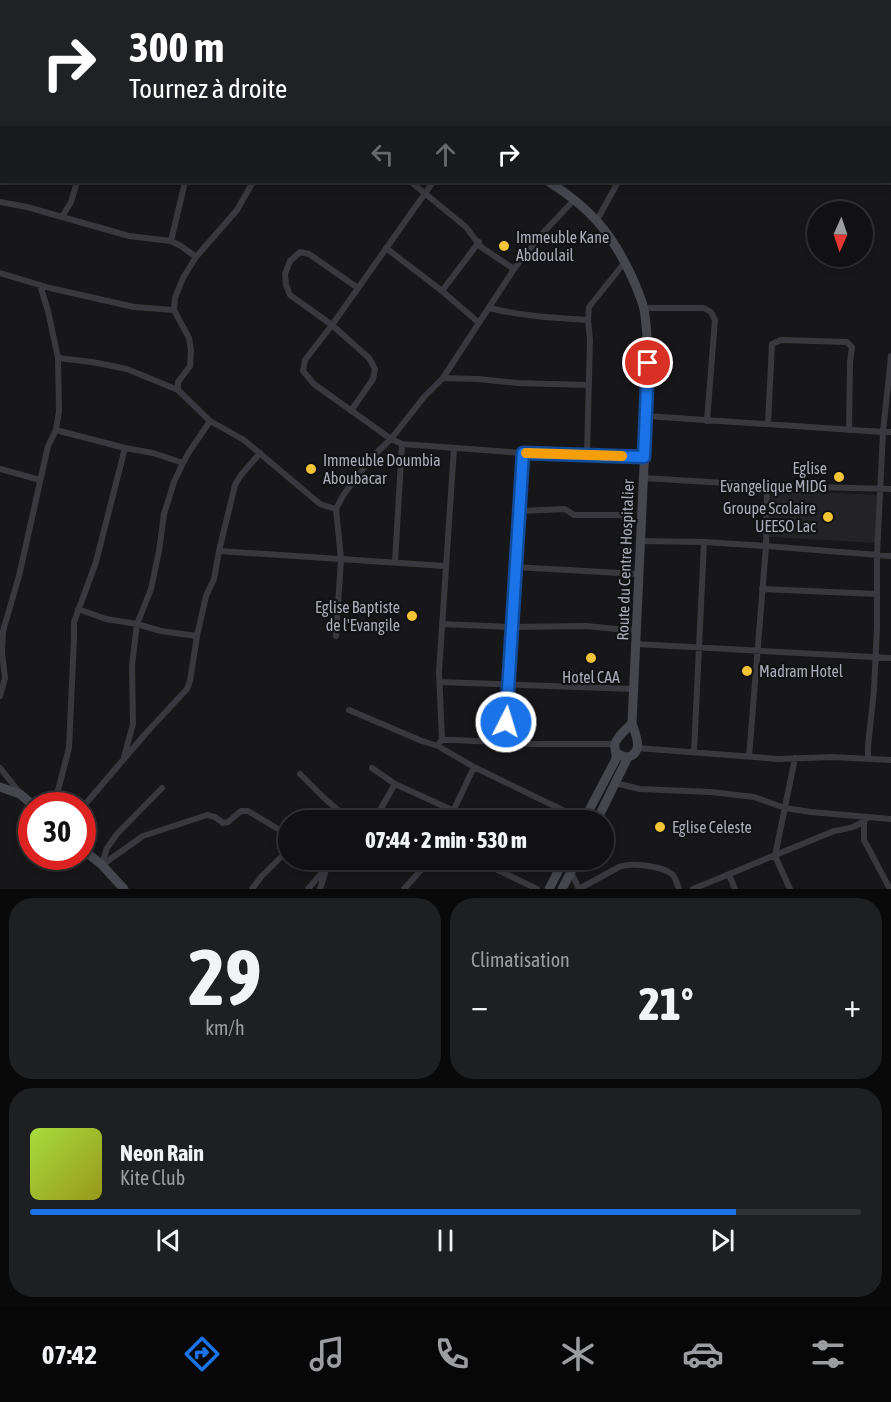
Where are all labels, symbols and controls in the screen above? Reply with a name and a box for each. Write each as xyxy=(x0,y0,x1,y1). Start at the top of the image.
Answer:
text: 300 m xyxy=(129,23,224,71)
icon: right xyxy=(30,24,108,102)
text: Tournez à droite xyxy=(129,73,287,104)
icon: left xyxy=(366,138,399,171)
icon: ahead xyxy=(429,138,462,171)
icon: right xyxy=(492,138,525,171)
north arrow xyxy=(807,201,873,267)
map controls xyxy=(807,201,873,267)
place label: Immeuble Kane Abdoulail xyxy=(516,228,609,264)
marker: Immeuble Kane Abdoulail xyxy=(497,239,511,253)
pin xyxy=(622,337,673,388)
icon: arrive xyxy=(631,346,664,379)
place label: Immeuble Doumbia Aboubacar xyxy=(323,451,441,487)
place label: Eglise Evangelique MIDG xyxy=(720,459,827,496)
marker: Immeuble Doumbia Aboubacar xyxy=(304,462,318,476)
marker: Eglise Evangelique MIDG xyxy=(832,470,846,484)
street label: Route du Centre Hospitalier xyxy=(613,479,638,641)
place label: Groupe Scolaire UEESO Lac xyxy=(723,499,816,535)
marker: Groupe Scolaire UEESO Lac xyxy=(821,510,835,524)
place label: Eglise Baptiste de l'Evangile xyxy=(315,598,400,635)
marker: Eglise Baptiste de l'Evangile xyxy=(405,609,419,623)
marker: Hotel CAA xyxy=(584,651,598,665)
place label: Madram Hotel xyxy=(759,662,844,680)
marker: Madram Hotel xyxy=(740,664,754,678)
place label: Hotel CAA xyxy=(562,668,620,686)
position arrow xyxy=(474,690,538,754)
speed limit sign: 30 xyxy=(18,792,96,870)
place label: Eglise Celeste xyxy=(672,818,752,837)
marker: Eglise Celeste xyxy=(653,820,667,834)
text: 07:44 · 2 min · 530 m xyxy=(365,827,527,853)
text: 29 xyxy=(188,932,262,1022)
text: Climatisation xyxy=(471,948,570,971)
text: 21° xyxy=(639,978,693,1030)
text: − xyxy=(471,986,488,1024)
text: + xyxy=(844,986,861,1024)
text: km/h xyxy=(205,1016,245,1039)
text: Neon Rain xyxy=(120,1140,204,1166)
text: Kite Club xyxy=(120,1166,185,1189)
icon: previous xyxy=(152,1224,185,1257)
icon: pause xyxy=(429,1224,462,1257)
icon: next xyxy=(706,1224,739,1257)
icon: directions xyxy=(181,1333,223,1375)
icon: music xyxy=(306,1333,348,1375)
icon: phone xyxy=(431,1333,473,1375)
icon: climate xyxy=(557,1333,599,1375)
icon: car xyxy=(682,1333,724,1375)
icon: filters xyxy=(807,1333,849,1375)
text: 07:42 xyxy=(42,1339,97,1370)

